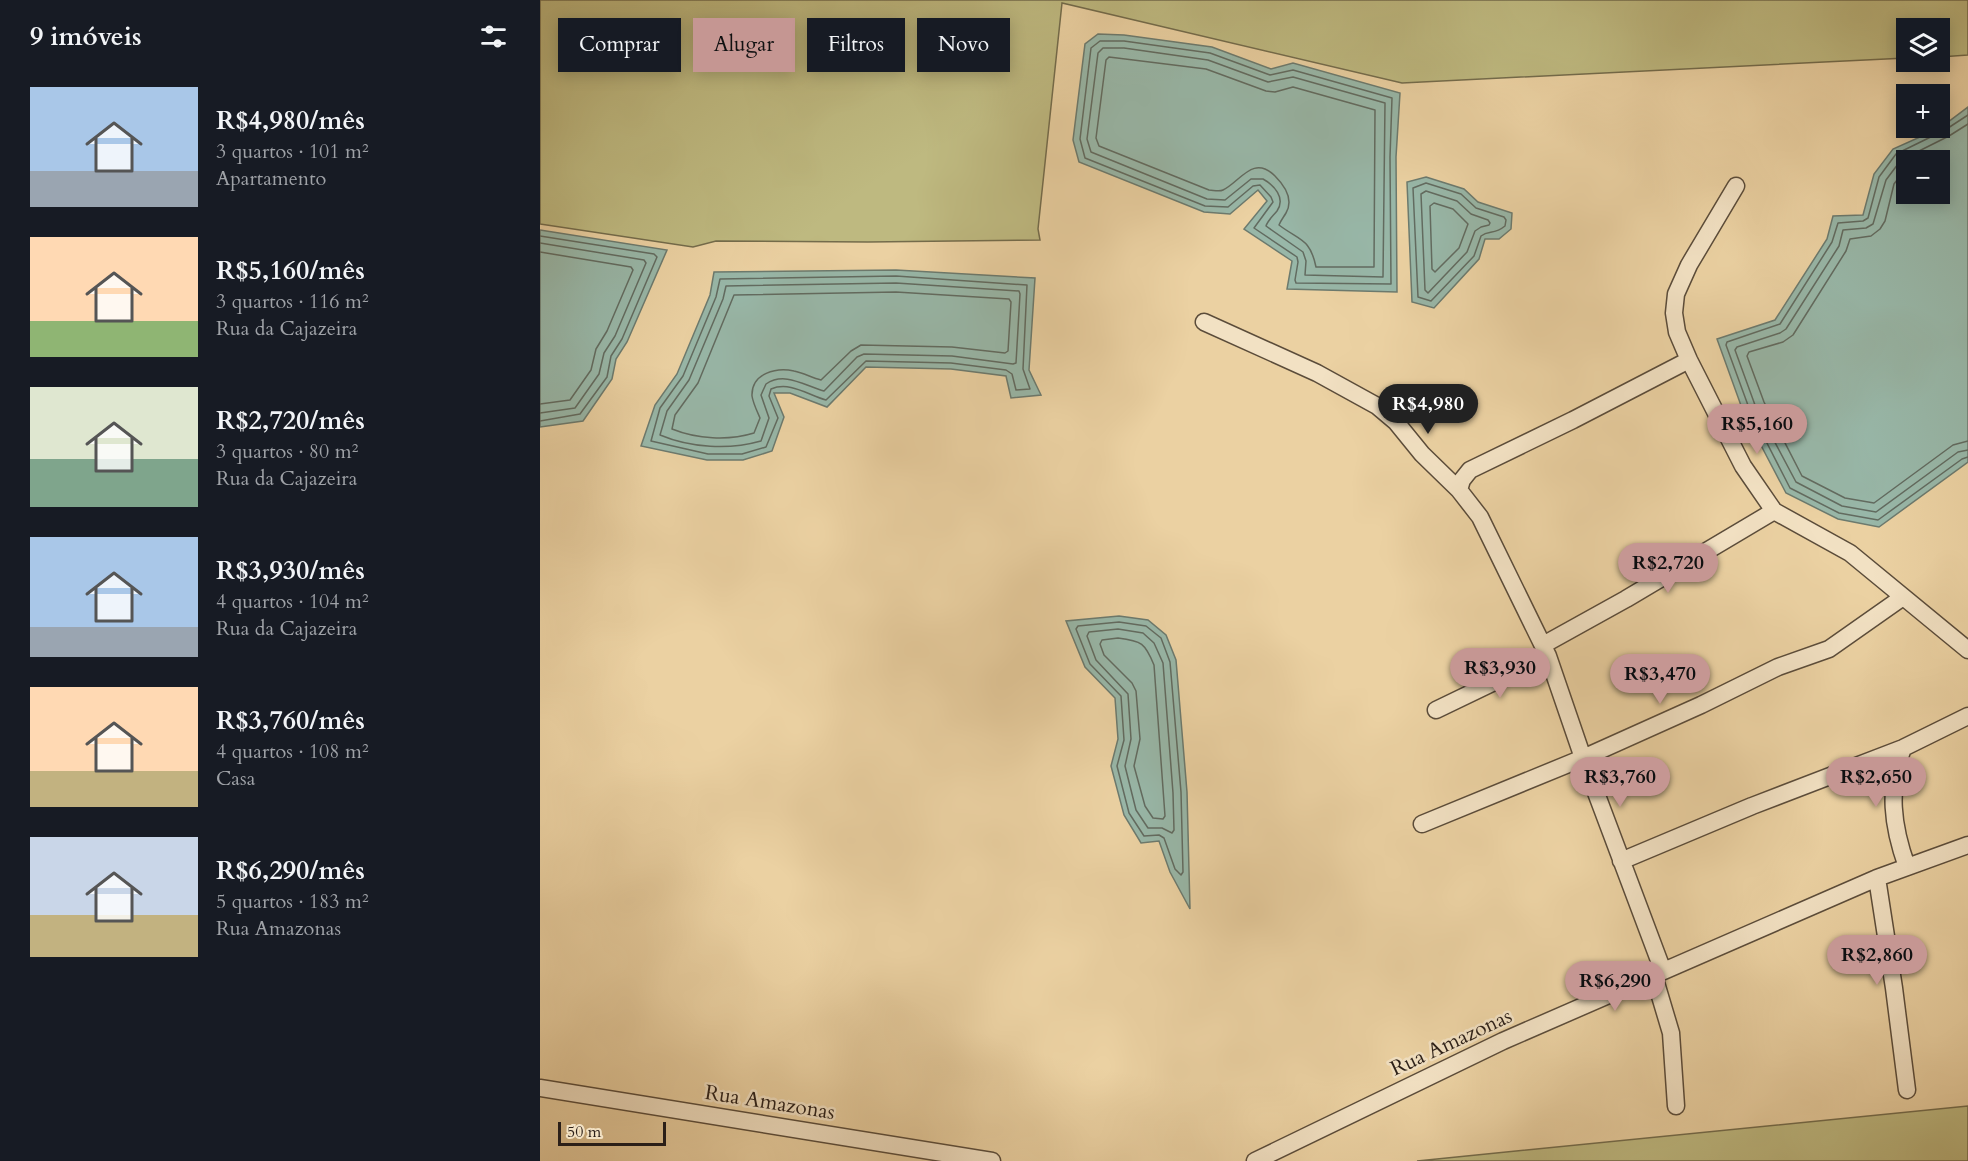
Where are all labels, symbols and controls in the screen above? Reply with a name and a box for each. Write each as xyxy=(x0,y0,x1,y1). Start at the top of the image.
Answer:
chip: Comprar xyxy=(558,18,681,72)
chip: Alugar xyxy=(693,18,795,72)
chip: Filtros xyxy=(807,18,905,72)
chip: Novo xyxy=(917,18,1010,72)
map controls xyxy=(1896,18,1950,204)
button: layers xyxy=(1896,18,1950,72)
text: 9 imóveis xyxy=(30,19,142,54)
icon: filters xyxy=(477,20,510,53)
button: + xyxy=(1896,84,1950,138)
text: R$4,980/mês xyxy=(216,103,365,138)
icon: home xyxy=(78,111,150,183)
text: 3 quartos · 101 m² xyxy=(216,138,369,165)
button: − xyxy=(1896,150,1950,204)
text: Apartamento xyxy=(216,165,326,192)
text: R$5,160/mês xyxy=(216,253,365,288)
icon: home xyxy=(78,261,150,333)
text: 3 quartos · 116 m² xyxy=(216,288,369,315)
text: Rua da Cajazeira xyxy=(216,315,357,342)
pin: R$4,980 xyxy=(1373,384,1483,435)
text: R$4,980 xyxy=(1392,390,1464,417)
text: R$2,720/mês xyxy=(216,403,365,438)
pin: R$5,160 xyxy=(1702,404,1812,455)
text: R$5,160 xyxy=(1721,410,1793,437)
icon: home xyxy=(78,411,150,483)
text: 3 quartos · 80 m² xyxy=(216,438,358,465)
text: Rua da Cajazeira xyxy=(216,465,357,492)
pin: R$2,720 xyxy=(1613,543,1723,594)
text: R$2,720 xyxy=(1632,549,1704,576)
text: R$3,930/mês xyxy=(216,553,365,588)
icon: home xyxy=(78,561,150,633)
text: 4 quartos · 104 m² xyxy=(216,588,369,615)
text: Rua da Cajazeira xyxy=(216,615,357,642)
pin: R$3,930 xyxy=(1445,648,1555,699)
text: R$3,930 xyxy=(1464,654,1536,681)
pin: R$3,470 xyxy=(1605,654,1715,705)
text: R$3,470 xyxy=(1624,660,1696,687)
text: R$3,760/mês xyxy=(216,703,365,738)
icon: home xyxy=(78,711,150,783)
text: 4 quartos · 108 m² xyxy=(216,738,369,765)
pin: R$3,760 xyxy=(1565,757,1675,808)
pin: R$2,650 xyxy=(1821,757,1931,808)
text: R$3,760 xyxy=(1584,763,1656,790)
text: R$2,650 xyxy=(1840,763,1912,790)
text: Casa xyxy=(216,765,255,792)
text: R$6,290/mês xyxy=(216,853,365,888)
icon: home xyxy=(78,861,150,933)
text: 5 quartos · 183 m² xyxy=(216,888,369,915)
text: Rua Amazonas xyxy=(216,915,341,942)
pin: R$2,860 xyxy=(1822,935,1932,986)
text: R$2,860 xyxy=(1841,941,1913,968)
pin: R$6,290 xyxy=(1560,961,1670,1012)
text: R$6,290 xyxy=(1579,967,1651,994)
street label: Rua Amazonas xyxy=(1386,1002,1517,1083)
street label: Rua Amazonas xyxy=(703,1078,837,1127)
scale bar xyxy=(558,1119,666,1146)
text: 50 m xyxy=(567,1121,601,1143)

